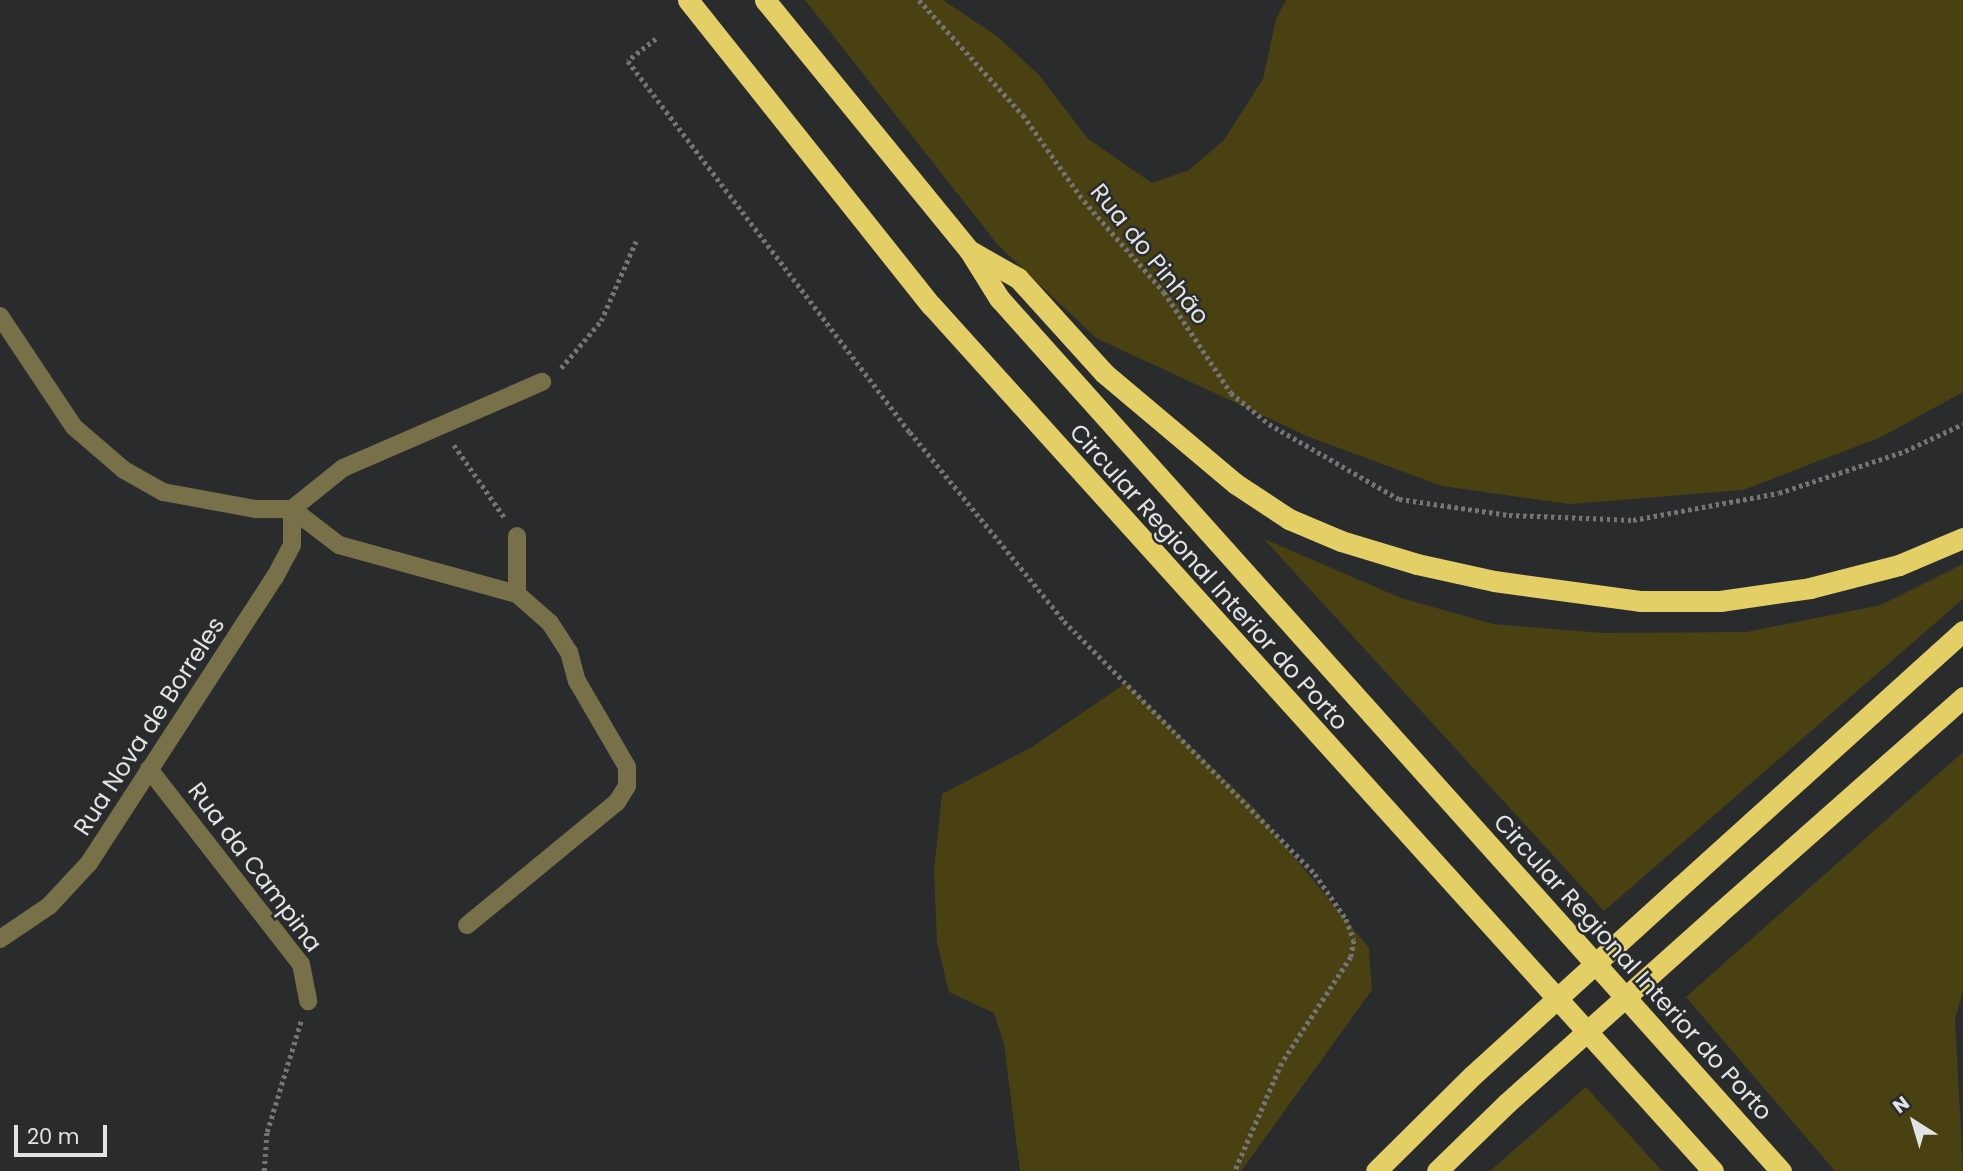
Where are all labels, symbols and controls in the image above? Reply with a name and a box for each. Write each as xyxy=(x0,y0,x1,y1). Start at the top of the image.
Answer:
street label: Rua do Pinhão xyxy=(1084,178,1216,330)
street label: Circular Regional Interior do Porto xyxy=(1064,418,1354,736)
street label: Rua Nova de Borreles xyxy=(68,611,230,841)
street label: Rua da Campina xyxy=(182,777,328,957)
street label: Circular Regional Interior do Porto xyxy=(1488,808,1778,1126)
north arrow xyxy=(1879,1087,1949,1157)
text: N xyxy=(1887,1090,1915,1120)
scale bar xyxy=(18,1112,110,1156)
text: 20 m xyxy=(27,1122,80,1151)

